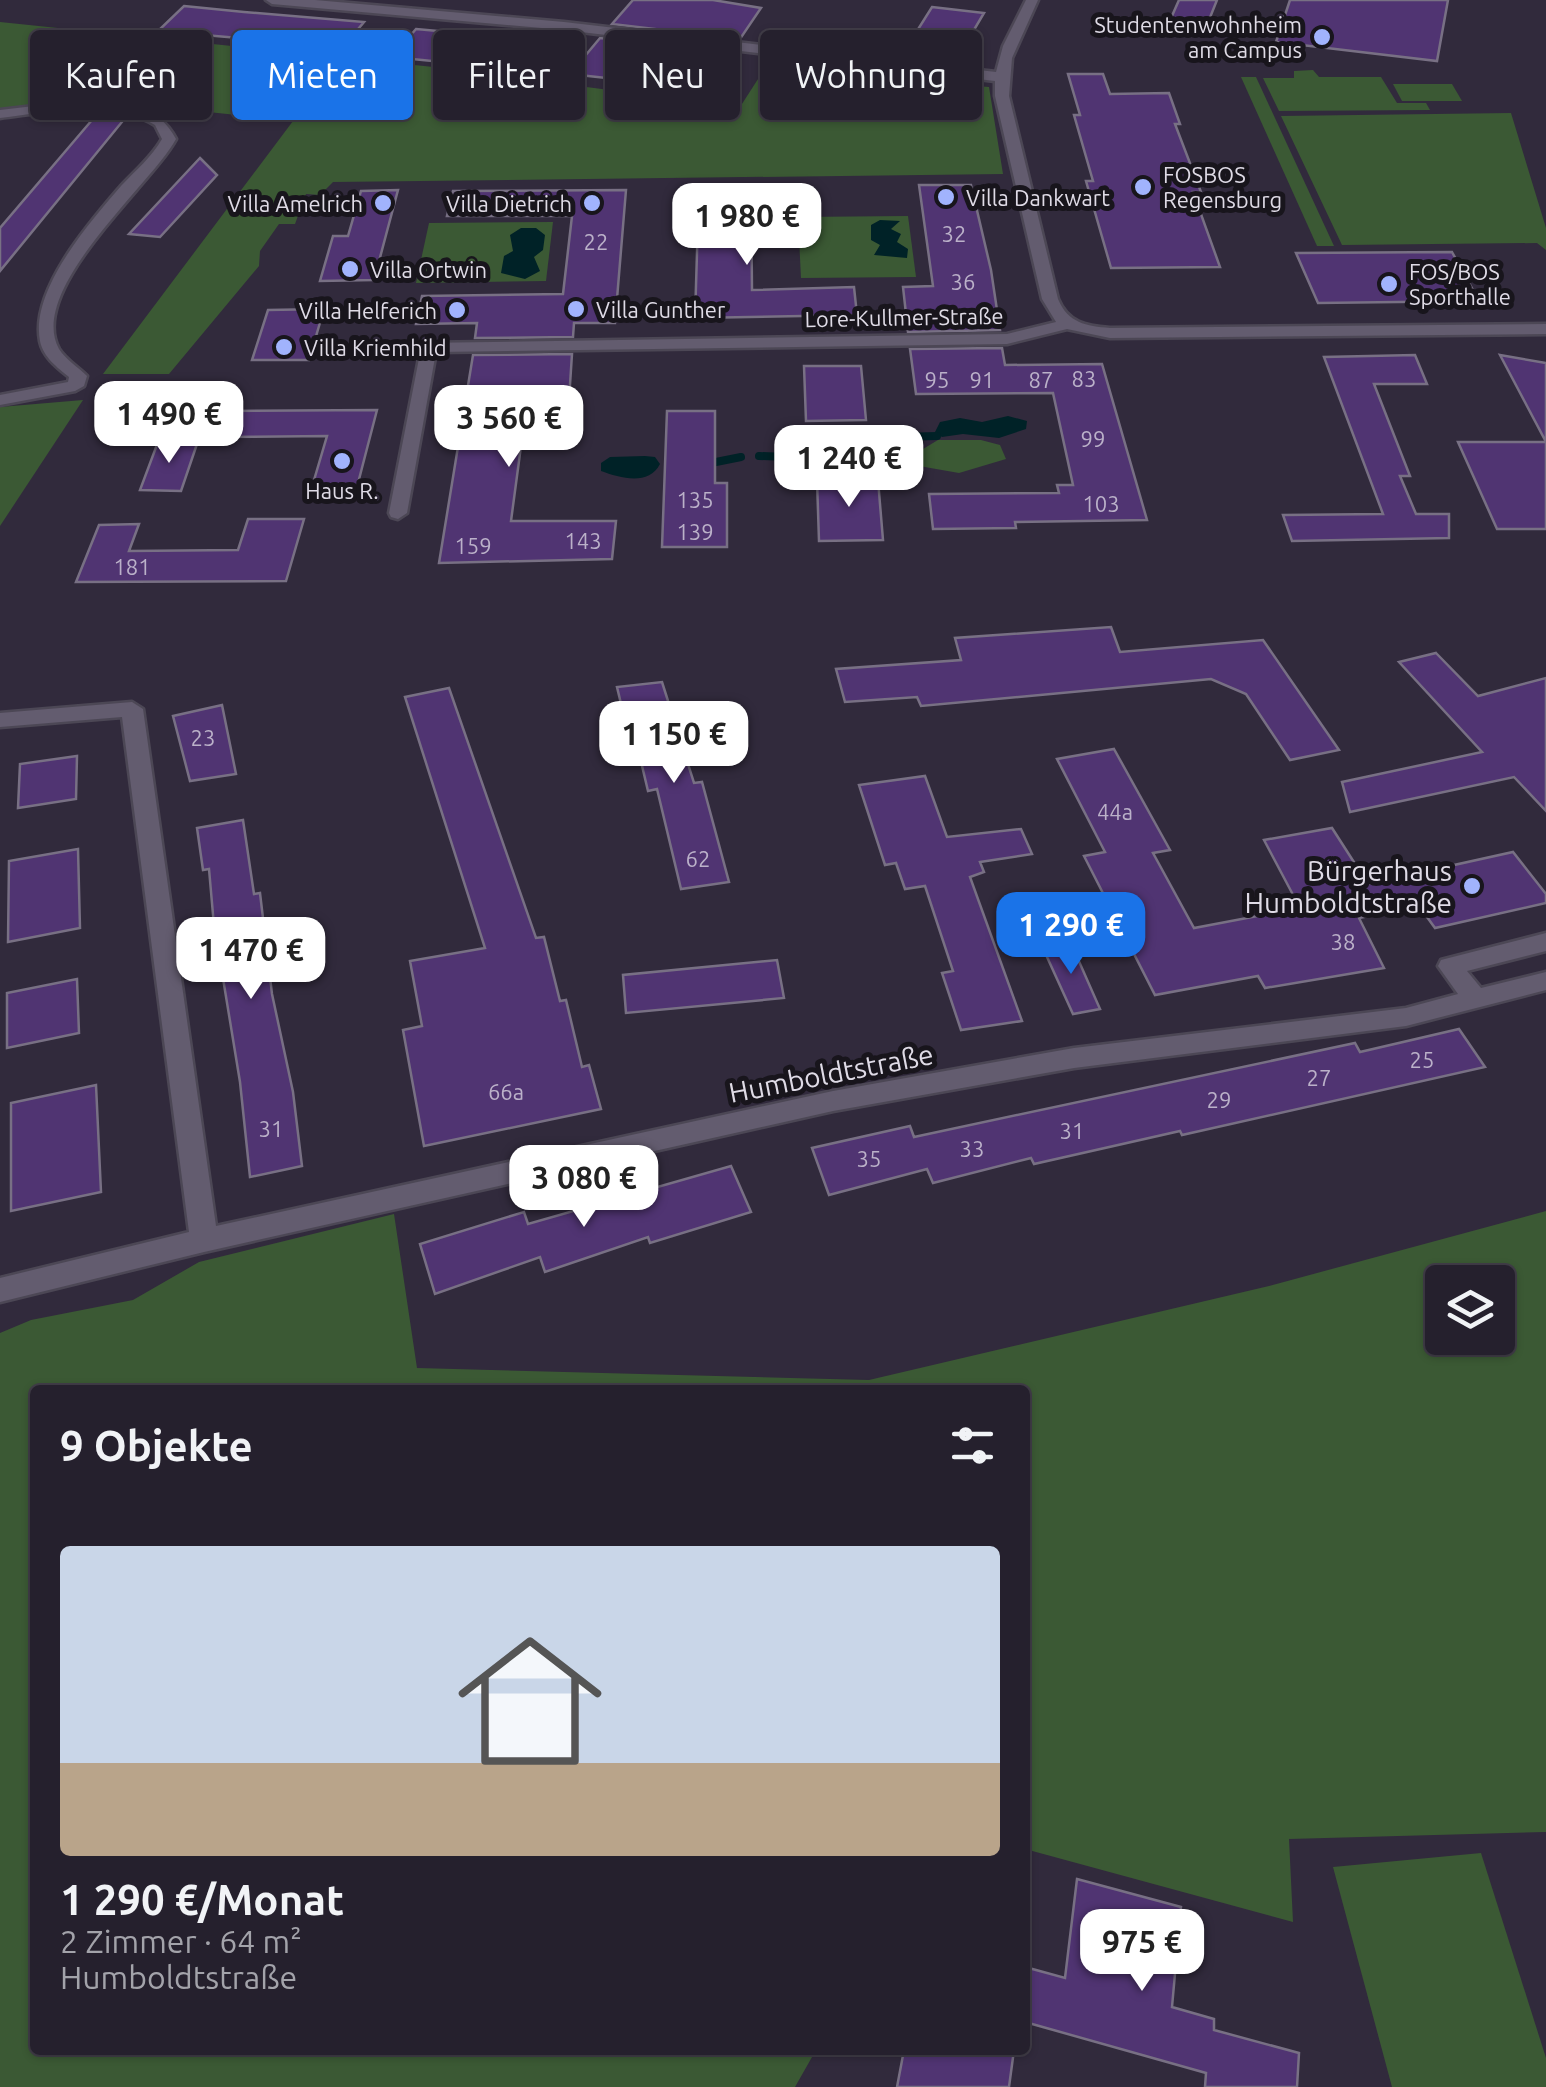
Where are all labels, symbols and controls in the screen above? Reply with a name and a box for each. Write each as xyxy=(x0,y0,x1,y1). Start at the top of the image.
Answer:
place label: Studentenwohnheim am Campus xyxy=(1094,12,1302,62)
marker: Studentenwohnheim am Campus xyxy=(1311,26,1333,48)
chip: Kaufen xyxy=(30,30,212,120)
chip: Mieten xyxy=(232,30,413,120)
chip: Filter xyxy=(433,30,585,120)
chip: Neu xyxy=(605,30,740,120)
chip: Wohnung xyxy=(760,30,982,120)
place label: FOSBOS Regensburg xyxy=(1163,162,1282,212)
marker: FOSBOS Regensburg xyxy=(1132,176,1154,198)
pin: 1 980 € xyxy=(655,183,839,268)
place label: Villa Dankwart xyxy=(966,185,1110,210)
marker: Villa Dankwart xyxy=(935,186,957,208)
place label: Villa Amelrich xyxy=(227,191,363,216)
place label: Villa Dietrich xyxy=(446,191,572,216)
marker: Villa Amelrich xyxy=(372,192,394,214)
marker: Villa Dietrich xyxy=(581,192,603,214)
text: 1 980 € xyxy=(694,197,800,233)
house number: 32 xyxy=(942,221,966,246)
house number: 22 xyxy=(584,229,608,254)
place label: Villa Ortwin xyxy=(370,257,487,282)
marker: Villa Ortwin xyxy=(339,258,361,280)
place label: FOS/BOS Sporthalle xyxy=(1409,259,1511,309)
house number: 36 xyxy=(951,269,975,294)
marker: FOS/BOS Sporthalle xyxy=(1378,273,1400,295)
place label: Villa Gunther xyxy=(596,297,726,322)
place label: Villa Helferich xyxy=(299,298,437,323)
marker: Villa Gunther xyxy=(565,298,587,320)
marker: Villa Helferich xyxy=(446,299,468,321)
street label: Lore-Kullmer-Straße xyxy=(804,303,1004,331)
place label: Villa Kriemhild xyxy=(304,335,447,360)
marker: Villa Kriemhild xyxy=(273,336,295,358)
house number: 83 xyxy=(1072,366,1096,391)
house number: 95 xyxy=(925,367,949,392)
house number: 91 xyxy=(970,367,994,392)
house number: 87 xyxy=(1029,367,1053,392)
pin: 1 490 € xyxy=(77,381,261,466)
pin: 3 560 € xyxy=(417,385,601,470)
text: 1 490 € xyxy=(116,395,222,431)
text: 3 560 € xyxy=(456,399,562,435)
pin: 1 240 € xyxy=(757,425,941,510)
house number: 99 xyxy=(1081,426,1105,451)
text: 1 240 € xyxy=(796,439,902,475)
marker: Haus R. xyxy=(331,450,353,472)
place label: Haus R. xyxy=(305,478,379,503)
house number: 135 xyxy=(676,487,714,512)
house number: 103 xyxy=(1082,491,1120,516)
house number: 139 xyxy=(676,519,714,544)
house number: 143 xyxy=(564,528,602,553)
house number: 159 xyxy=(454,533,492,558)
house number: 181 xyxy=(113,554,151,579)
pin: 1 150 € xyxy=(582,701,766,786)
text: 1 150 € xyxy=(621,715,727,751)
house number: 23 xyxy=(191,725,215,750)
house number: 44a xyxy=(1097,799,1133,824)
house number: 62 xyxy=(686,846,710,871)
place label: Bürgerhaus Humboldtstraße xyxy=(1244,855,1452,918)
marker: Bürgerhaus Humboldtstraße xyxy=(1461,875,1483,897)
pin: 1 290 € xyxy=(979,892,1163,977)
text: 1 290 € xyxy=(1018,906,1124,942)
pin: 1 470 € xyxy=(159,917,343,1002)
house number: 38 xyxy=(1331,929,1355,954)
text: 1 470 € xyxy=(198,931,304,967)
street label: Humboldtstraße xyxy=(726,1038,936,1108)
house number: 25 xyxy=(1410,1047,1434,1072)
house number: 27 xyxy=(1307,1065,1331,1090)
house number: 66a xyxy=(488,1079,524,1104)
house number: 29 xyxy=(1207,1087,1231,1112)
house number: 31 xyxy=(259,1116,283,1141)
house number: 31 xyxy=(1060,1118,1084,1143)
house number: 33 xyxy=(960,1136,984,1161)
pin: 3 080 € xyxy=(492,1145,676,1230)
house number: 35 xyxy=(857,1146,881,1171)
text: 3 080 € xyxy=(531,1159,637,1195)
map controls xyxy=(1425,1265,1515,1355)
button: layers xyxy=(1425,1265,1515,1355)
icon: filters xyxy=(945,1418,1000,1473)
text: 9 Objekte xyxy=(60,1422,253,1469)
icon: home xyxy=(440,1611,620,1791)
text: 1 290 €/Monat xyxy=(60,1876,344,1923)
pin: 975 € xyxy=(1072,1909,1212,1994)
text: 2 Zimmer · 64 m² xyxy=(60,1923,302,1959)
text: 975 € xyxy=(1102,1923,1182,1959)
text: Humboldtstraße xyxy=(60,1959,297,1995)

